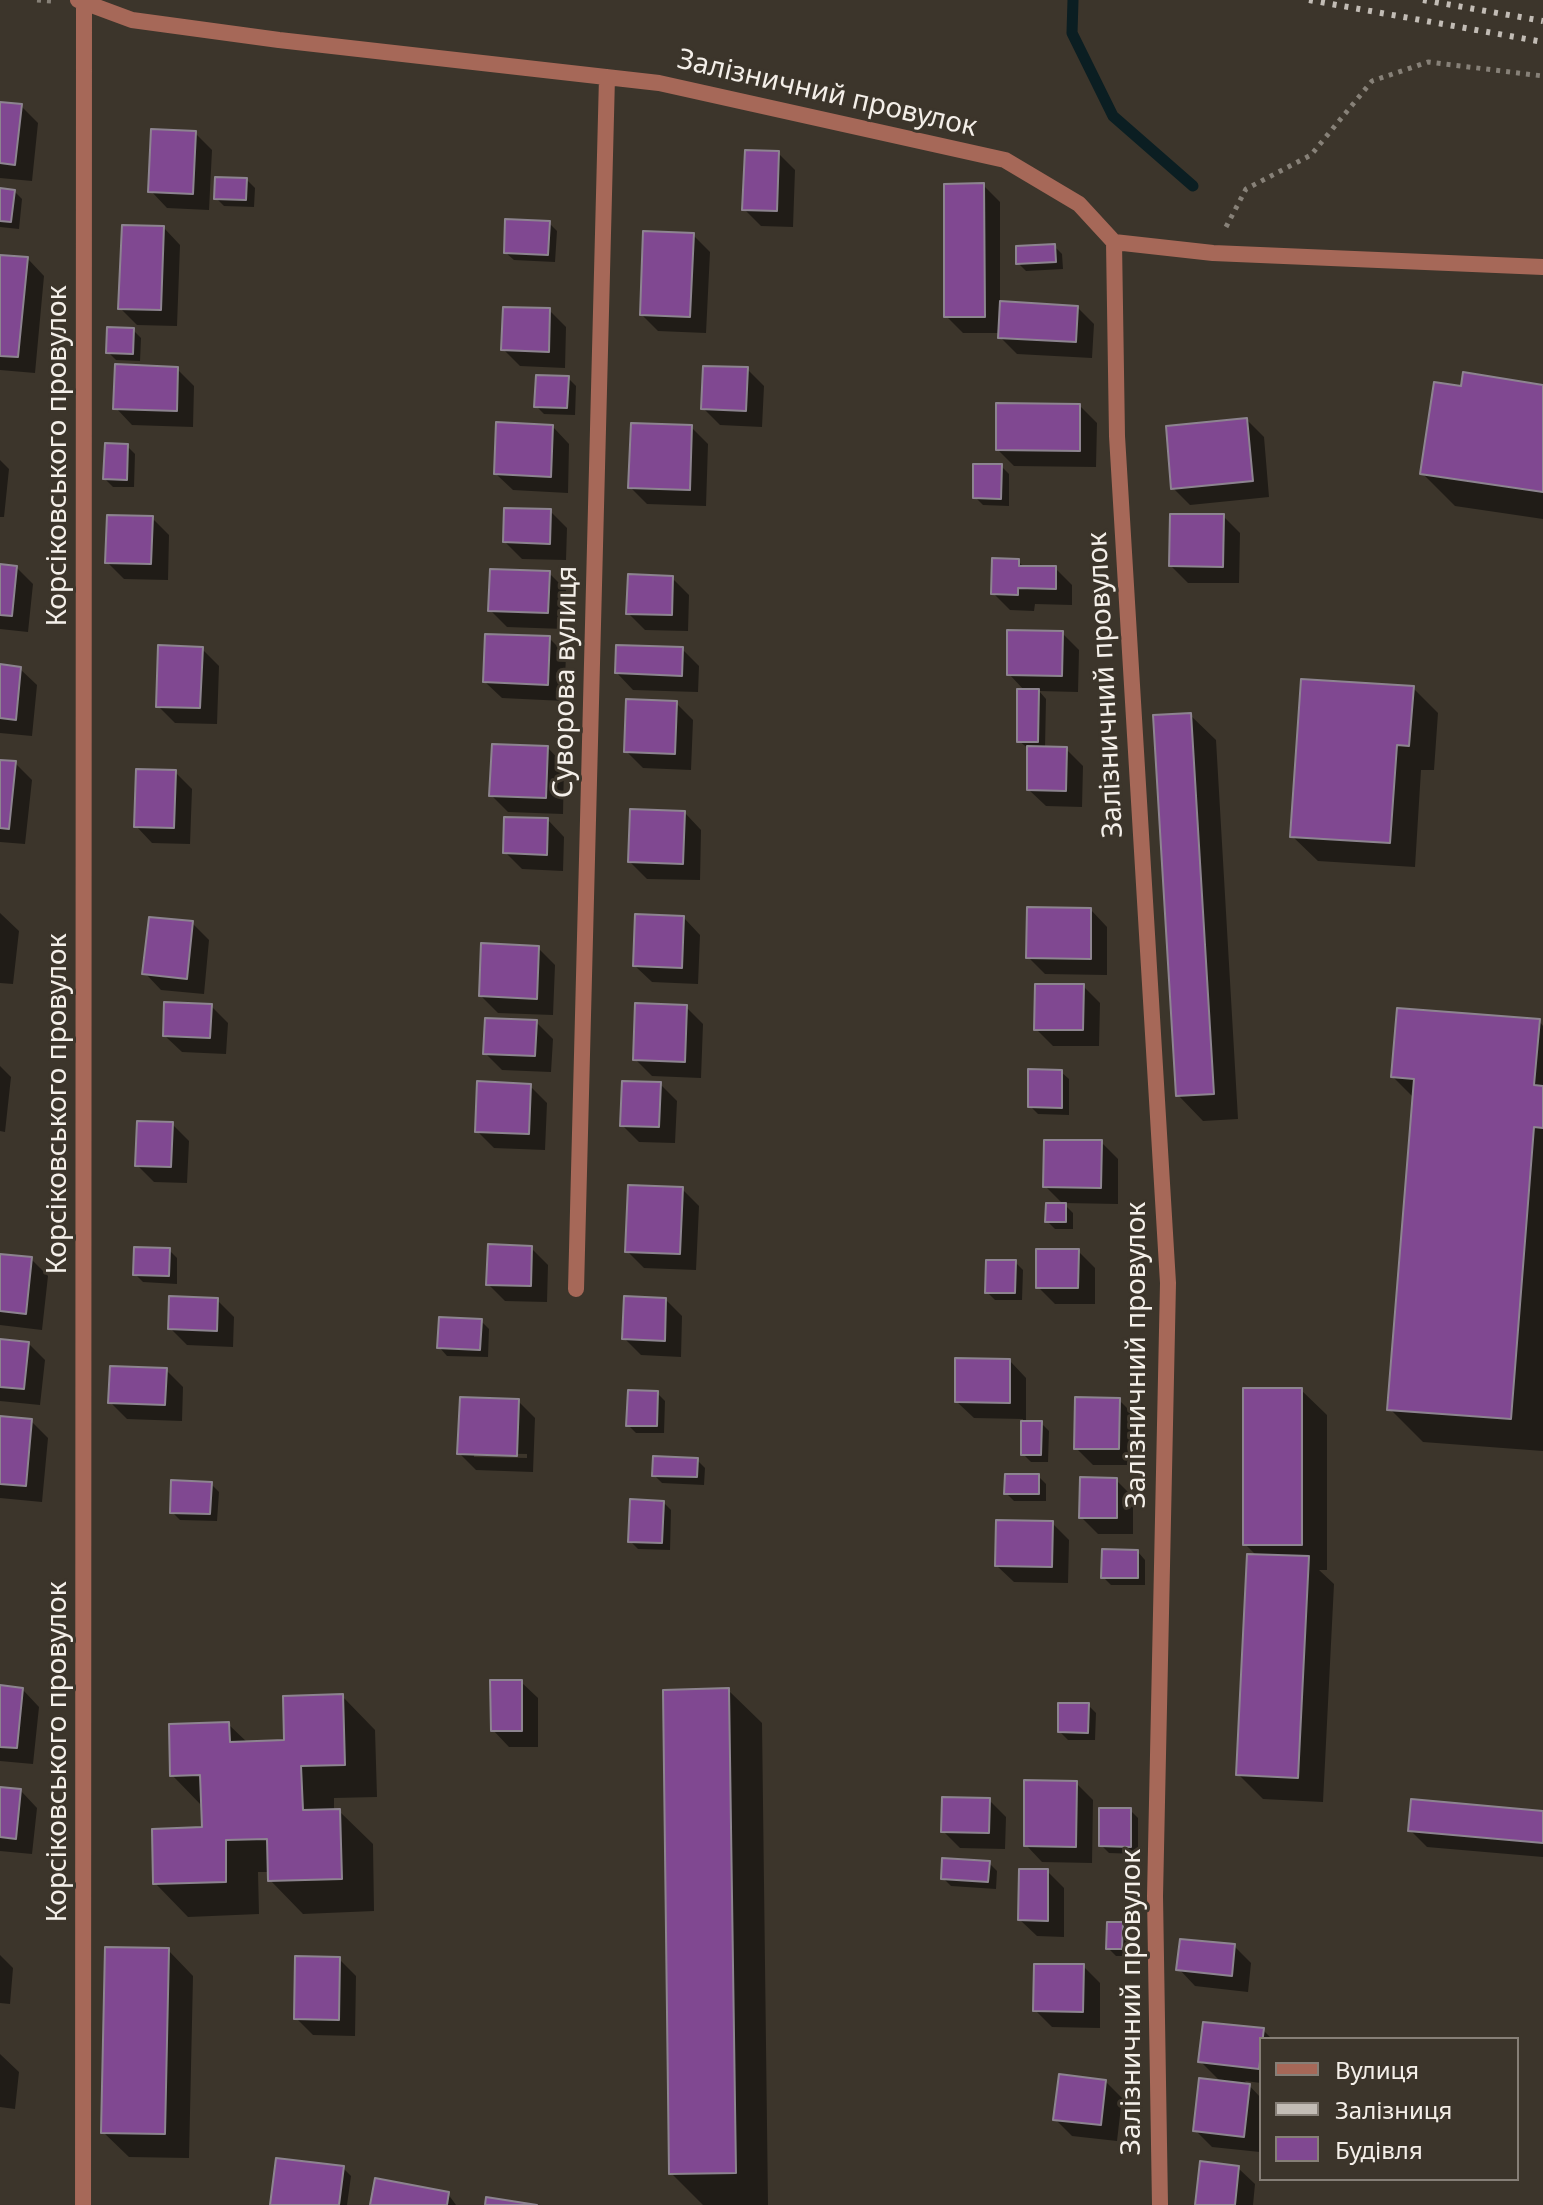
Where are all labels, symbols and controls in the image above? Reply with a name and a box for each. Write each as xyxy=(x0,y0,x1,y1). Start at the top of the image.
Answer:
street label: Залізничний провулок xyxy=(674,43,980,145)
street label: Корсіковського провулок xyxy=(41,285,75,627)
street label: Залізничний провулок xyxy=(1081,531,1131,839)
street label: Суворова вулиця xyxy=(547,566,585,798)
street label: Корсіковського провулок xyxy=(41,933,75,1275)
street label: Залізничний провулок xyxy=(1120,1202,1154,1508)
street label: Корсіковського провулок xyxy=(41,1581,75,1923)
street label: Залізничний провулок xyxy=(1115,1849,1149,2155)
legend xyxy=(1259,2037,1519,2181)
text: Вулиця xyxy=(1335,2053,1419,2086)
text: Залізниця xyxy=(1335,2093,1452,2126)
text: Будівля xyxy=(1335,2133,1423,2166)

